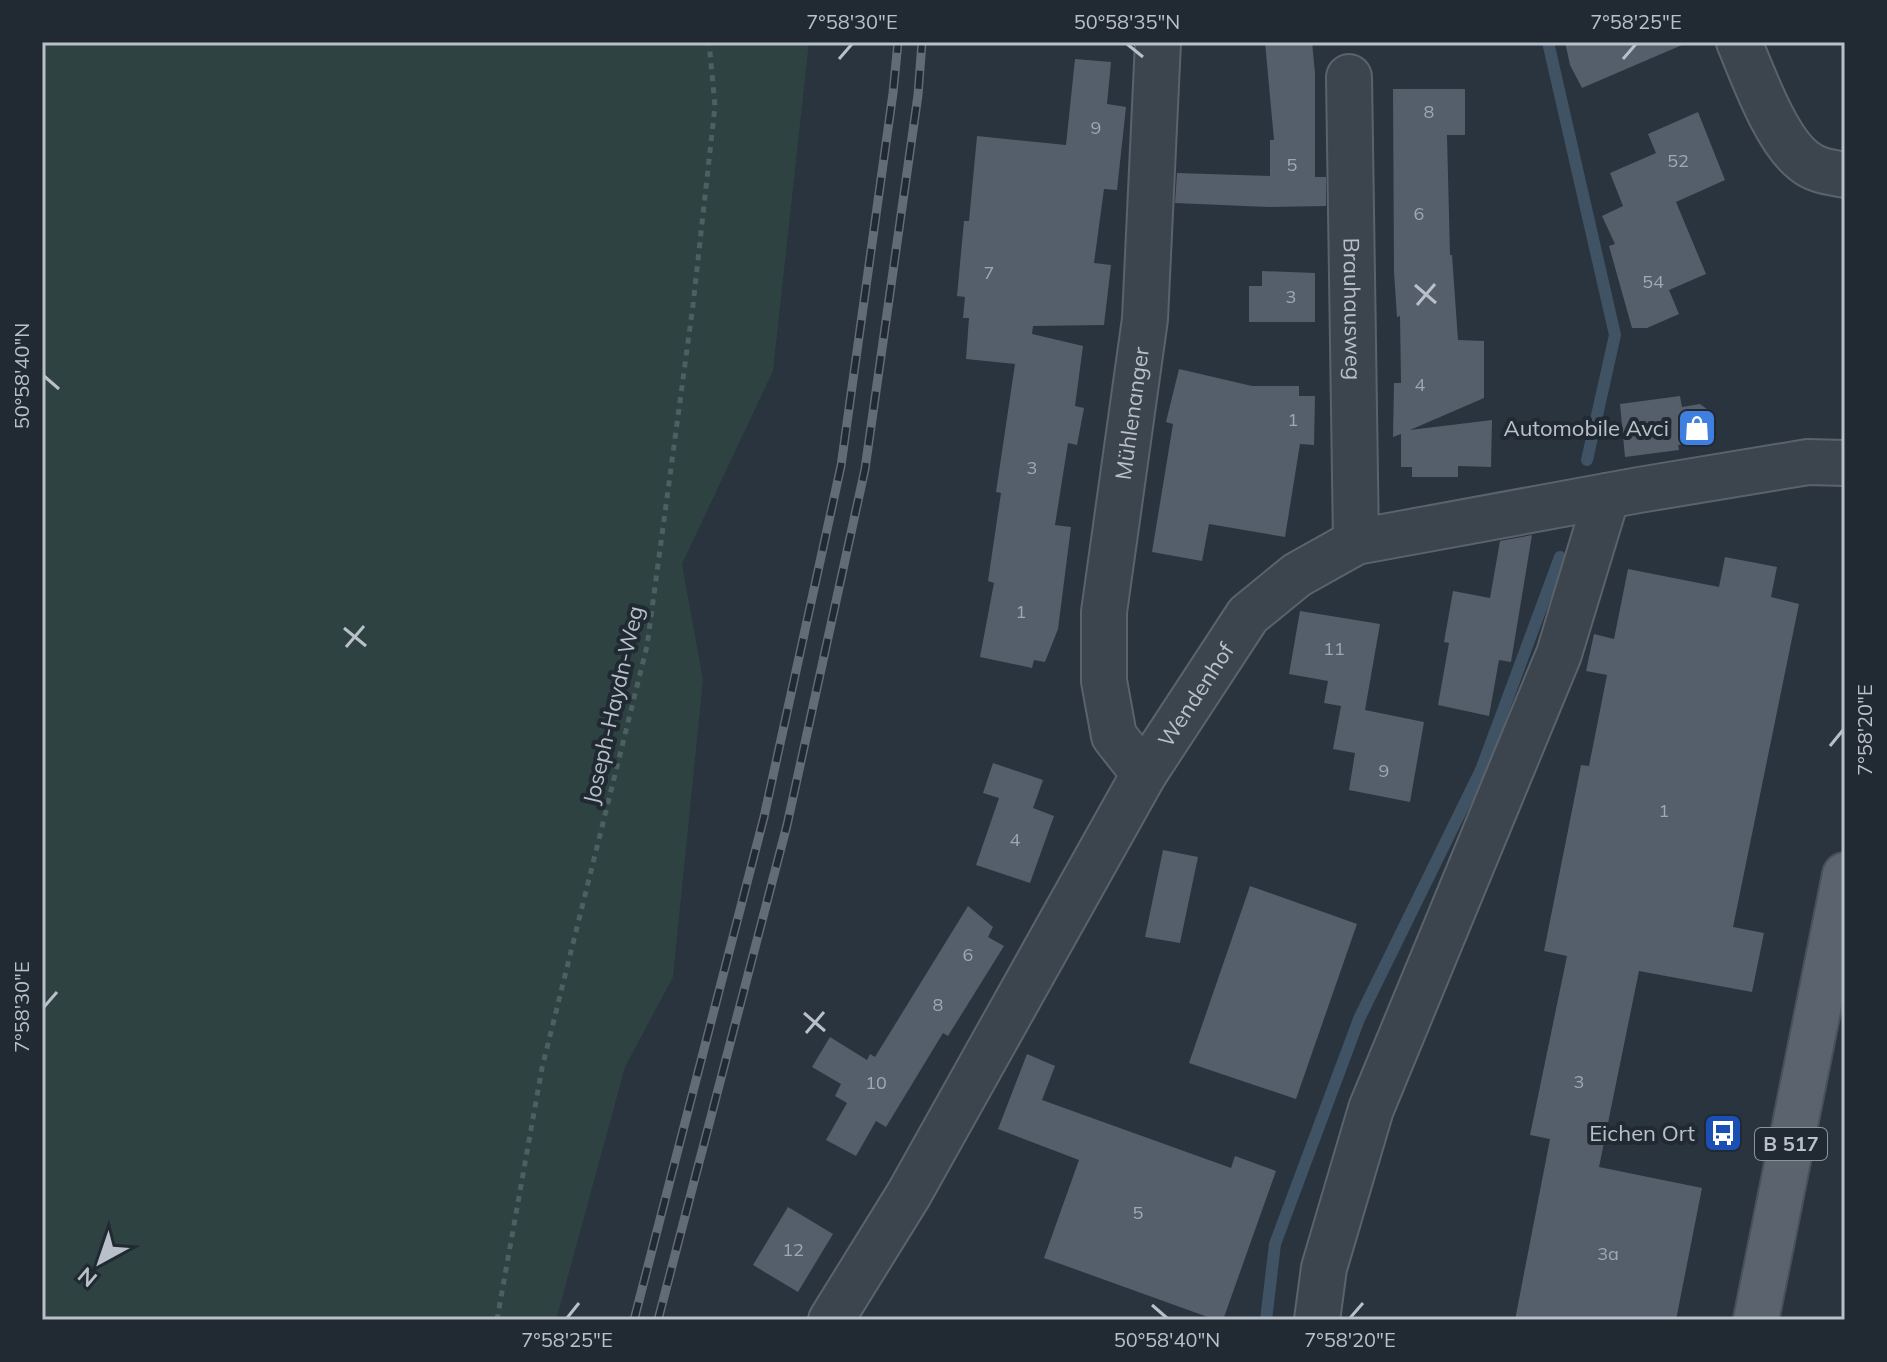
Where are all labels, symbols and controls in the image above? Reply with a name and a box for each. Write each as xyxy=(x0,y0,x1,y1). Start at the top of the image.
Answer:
text: 7°58'30"E xyxy=(806,9,898,34)
text: 50°58'35"N xyxy=(1074,9,1180,34)
text: 7°58'25"E xyxy=(1590,9,1682,34)
house number: 8 xyxy=(1424,100,1434,123)
house number: 9 xyxy=(1091,116,1101,139)
house number: 52 xyxy=(1667,149,1689,172)
house number: 5 xyxy=(1287,153,1298,176)
house number: 6 xyxy=(1414,202,1424,225)
street label: Brauhausweg xyxy=(1337,238,1368,380)
house number: 7 xyxy=(984,261,994,284)
house number: 54 xyxy=(1642,270,1664,293)
house number: 3 xyxy=(1286,285,1296,308)
text: 50°58'40"N xyxy=(9,323,34,429)
street label: Mühlenanger xyxy=(1109,345,1155,482)
house number: 4 xyxy=(1415,373,1426,396)
shop icon: Automobile Avci xyxy=(1676,407,1718,449)
house number: 1 xyxy=(1288,408,1298,431)
place label: Automobile Avci xyxy=(1503,414,1669,442)
house number: 3 xyxy=(1027,456,1037,479)
house number: 1 xyxy=(1016,600,1026,623)
street label: Joseph-Haydn-Weg xyxy=(577,603,649,807)
street label: Wendenhof xyxy=(1151,637,1240,752)
house number: 11 xyxy=(1323,637,1345,660)
text: 7°58'20"E xyxy=(1852,684,1877,776)
house number: 9 xyxy=(1379,759,1389,782)
house number: 1 xyxy=(1659,799,1669,822)
house number: 4 xyxy=(1010,828,1021,851)
house number: 6 xyxy=(963,943,973,966)
text: 7°58'30"E xyxy=(9,961,34,1053)
house number: 8 xyxy=(933,993,943,1016)
house number: 3 xyxy=(1574,1070,1584,1093)
house number: 10 xyxy=(865,1071,887,1094)
bus stop icon: Eichen Ort xyxy=(1702,1112,1744,1154)
place label: Eichen Ort xyxy=(1589,1119,1695,1147)
road number: B 517 xyxy=(1755,1128,1827,1160)
house number: 5 xyxy=(1133,1201,1144,1224)
north arrow xyxy=(60,1222,140,1302)
house number: 12 xyxy=(782,1238,804,1261)
house number: 3a xyxy=(1597,1242,1619,1265)
text: N xyxy=(72,1261,103,1293)
text: 7°58'25"E xyxy=(521,1327,613,1352)
text: 50°58'40"N xyxy=(1114,1327,1220,1352)
text: 7°58'20"E xyxy=(1304,1327,1396,1352)

